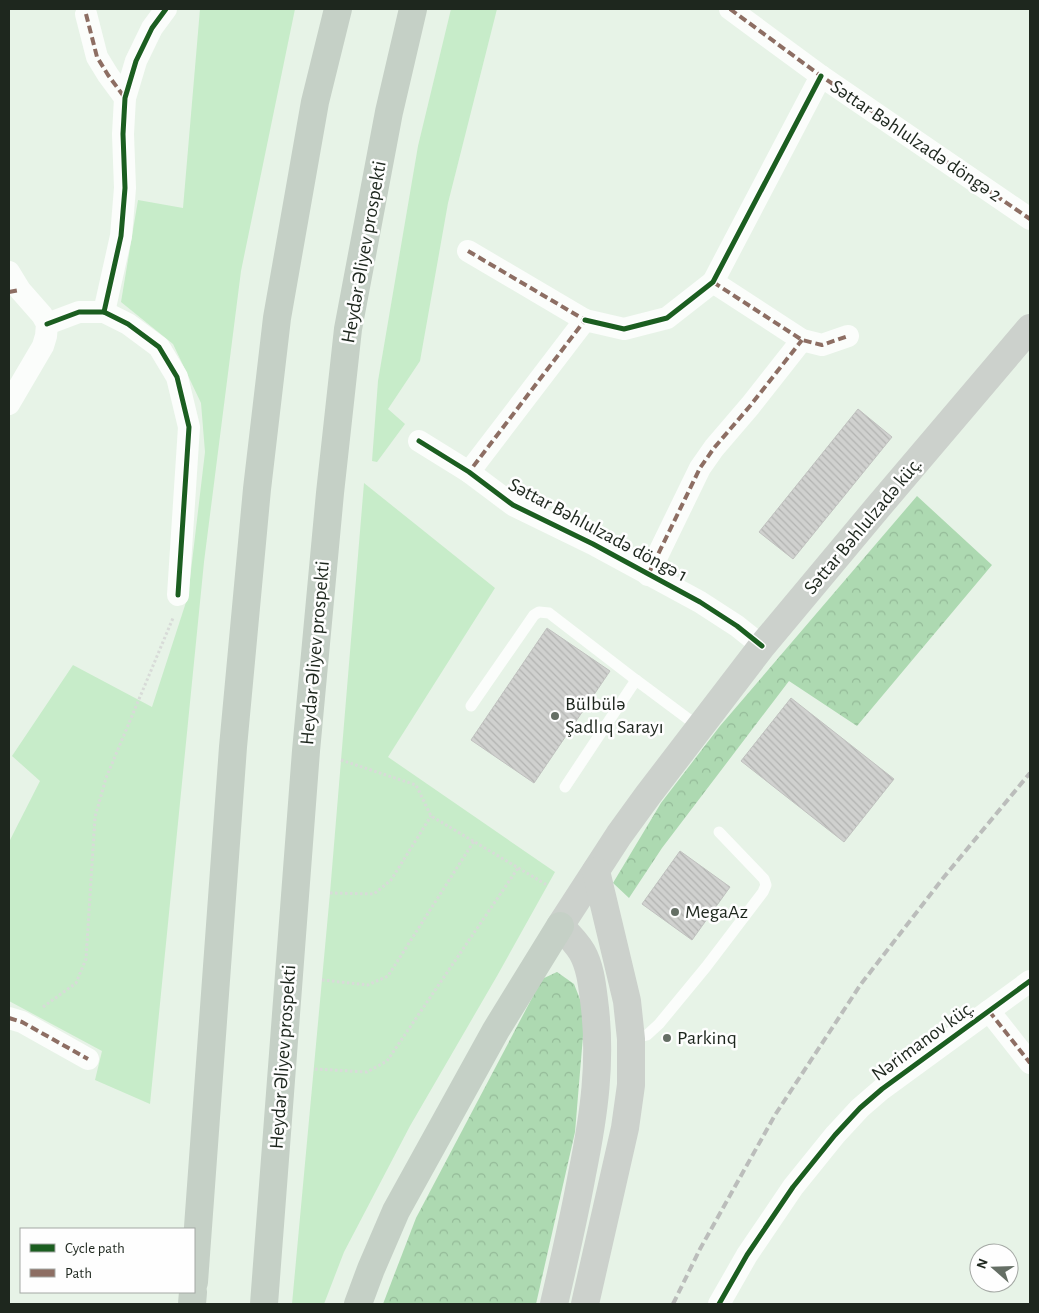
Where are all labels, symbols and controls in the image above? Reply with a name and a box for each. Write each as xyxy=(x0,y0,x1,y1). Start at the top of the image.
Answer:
street label: Səttar Bəhlulzadə döngə 2 xyxy=(827,76,1005,206)
street label: Heydər Əliyev prospekti xyxy=(338,159,390,345)
street label: Səttar Bəhlulzadə küç. xyxy=(800,454,926,598)
street label: Səttar Bəhlulzadə döngə 1 xyxy=(505,474,691,586)
street label: Heydər Əliyev prospekti xyxy=(297,560,333,746)
place label: Bülbülə Şadlıq Sarayı xyxy=(565,694,664,737)
marker: Bülbülə Şadlıq Sarayı xyxy=(549,710,561,722)
place label: MegaAz xyxy=(685,902,748,922)
marker: MegaAz xyxy=(669,906,681,918)
street label: Heydər Əliyev prospekti xyxy=(267,964,299,1150)
street label: Nərimanov küç. xyxy=(868,997,978,1085)
place label: Parkinq xyxy=(677,1028,737,1048)
marker: Parkinq xyxy=(661,1032,673,1044)
legend xyxy=(20,1228,195,1293)
text: Cycle path xyxy=(65,1241,125,1256)
north arrow xyxy=(969,1243,1019,1293)
text: N xyxy=(974,1257,991,1271)
text: Path xyxy=(65,1266,92,1281)

